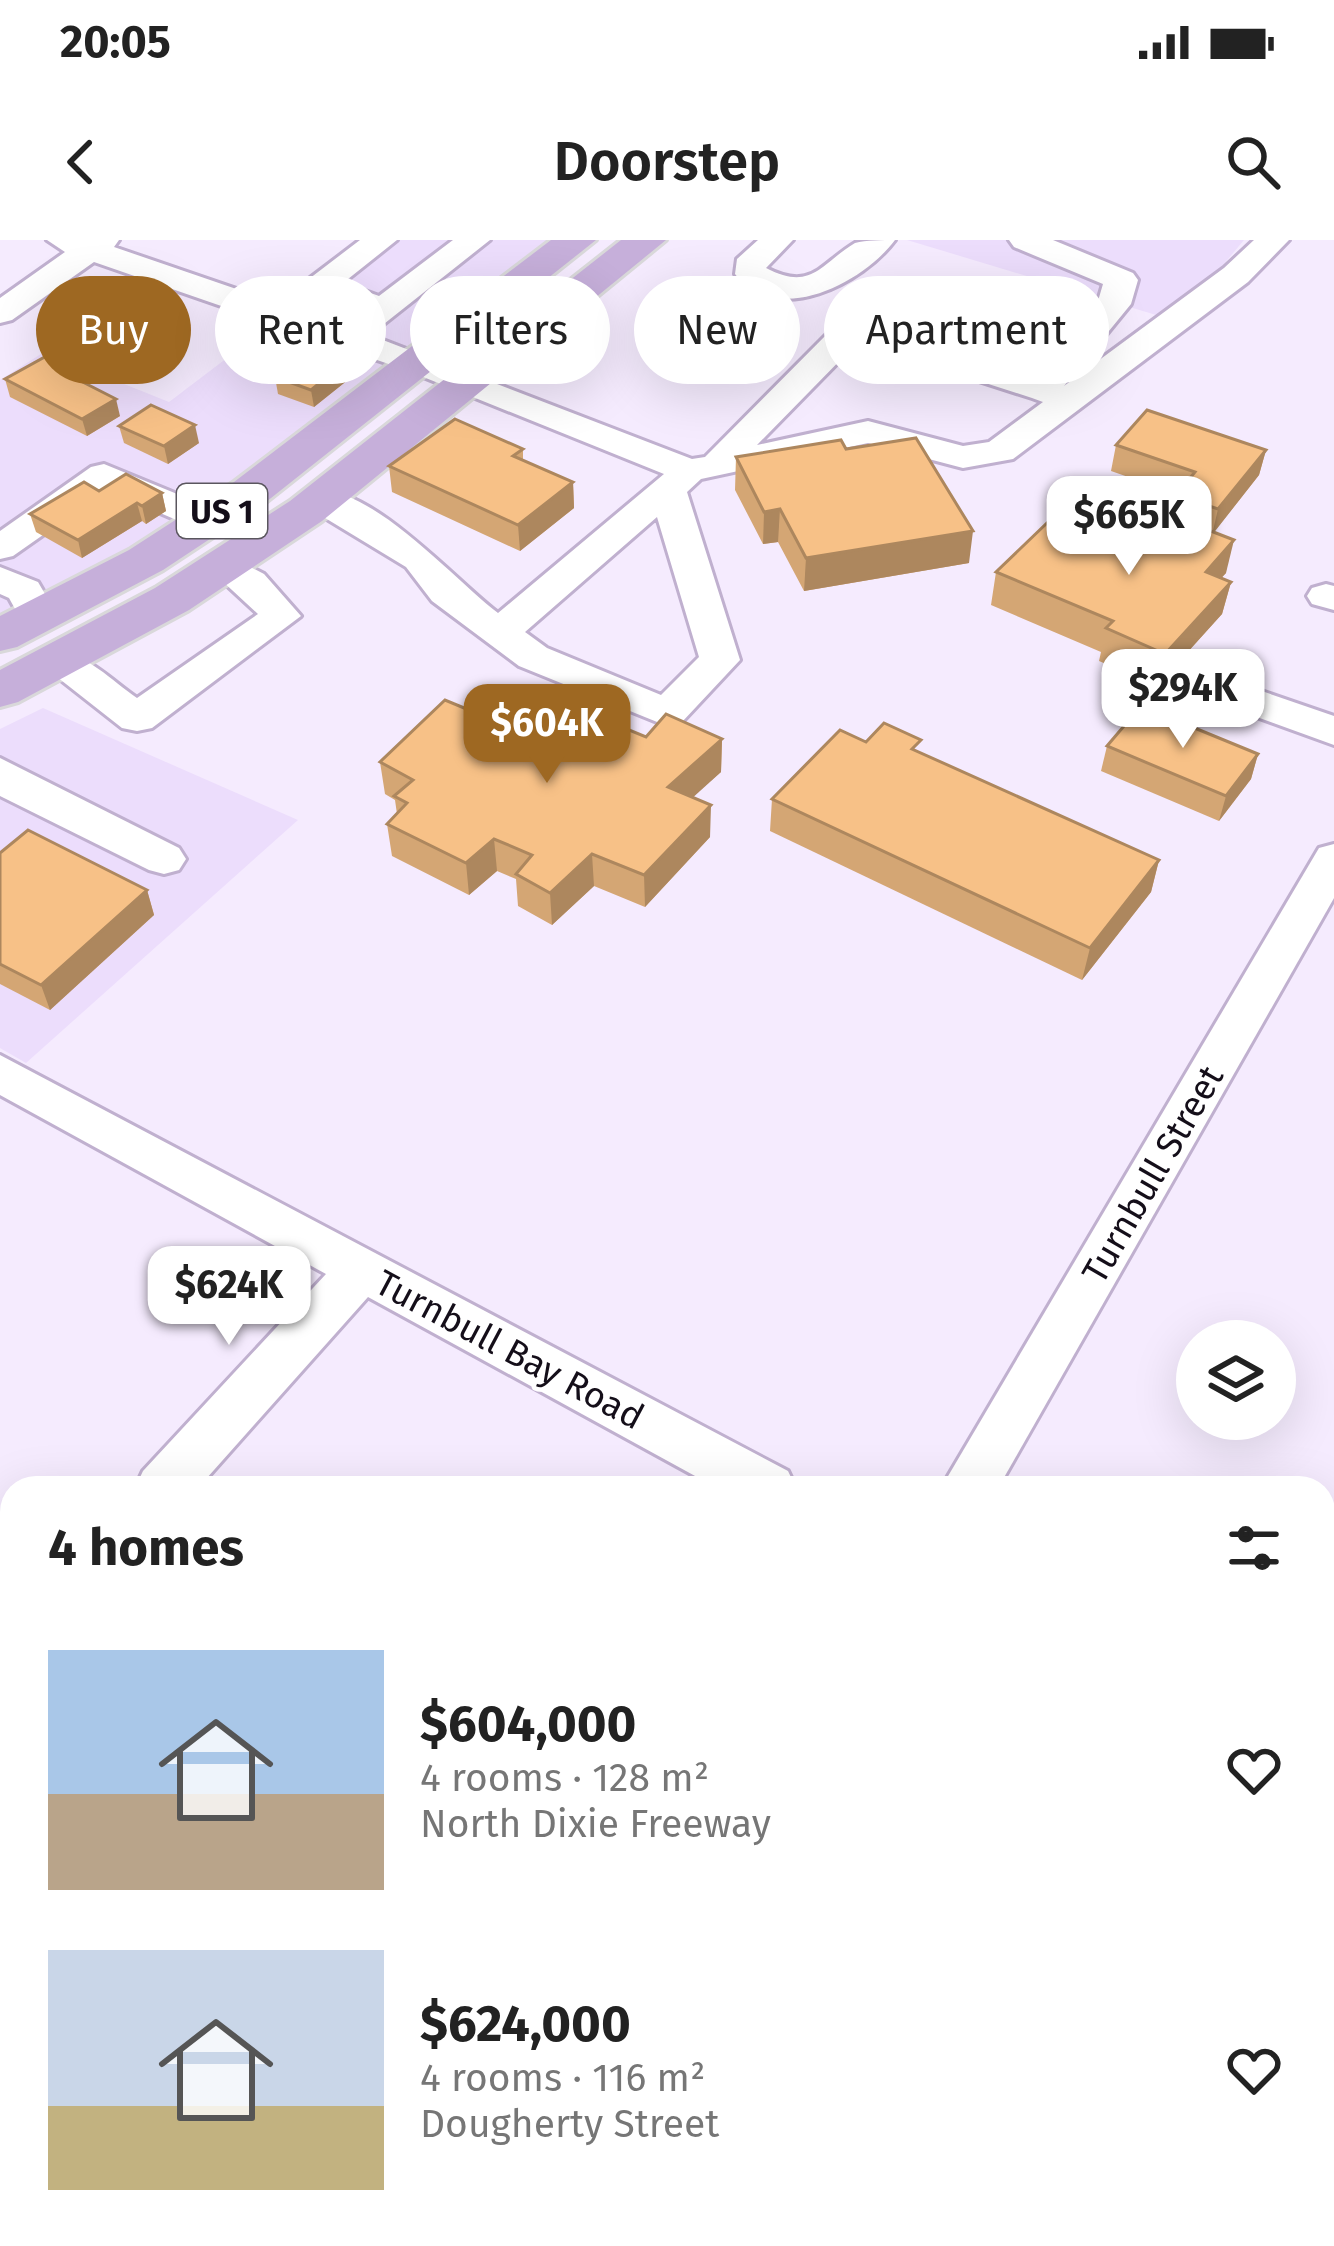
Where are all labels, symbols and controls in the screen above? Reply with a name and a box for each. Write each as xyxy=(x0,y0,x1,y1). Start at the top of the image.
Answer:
text: 20:05 xyxy=(60,15,171,69)
icon: back xyxy=(48,129,114,195)
icon: search xyxy=(1220,129,1286,195)
text: Doorstep xyxy=(554,130,780,194)
chip: Buy xyxy=(36,276,191,384)
chip: Rent xyxy=(215,276,386,384)
chip: Filters xyxy=(410,276,610,384)
chip: New xyxy=(634,276,800,384)
chip: Apartment xyxy=(824,276,1109,384)
pin: $665K xyxy=(1045,476,1213,578)
road number: US 1 xyxy=(177,484,267,538)
text: $665K xyxy=(1074,492,1184,538)
pin: $294K xyxy=(1099,649,1267,751)
text: $294K xyxy=(1129,665,1237,711)
pin: $604K xyxy=(463,684,631,786)
text: $604K xyxy=(491,700,603,746)
street label: Turnbull Street xyxy=(1073,1058,1233,1291)
pin: $624K xyxy=(145,1246,313,1348)
street label: Turnbull Bay Road xyxy=(368,1261,651,1439)
text: $624K xyxy=(175,1262,283,1308)
map controls xyxy=(1176,1320,1296,1440)
button: layers xyxy=(1176,1320,1296,1440)
icon: filters xyxy=(1221,1515,1287,1581)
text: 4 homes xyxy=(48,1517,244,1579)
text: $604,000 xyxy=(420,1693,636,1755)
icon: home xyxy=(144,1698,288,1842)
icon: heart xyxy=(1221,1737,1287,1803)
text: 4 rooms · 128 m² xyxy=(420,1755,709,1801)
text: North Dixie Freeway xyxy=(420,1801,771,1847)
text: $624,000 xyxy=(420,1993,631,2055)
icon: home xyxy=(144,1998,288,2142)
icon: heart xyxy=(1221,2037,1287,2103)
text: 4 rooms · 116 m² xyxy=(420,2055,705,2101)
text: Dougherty Street xyxy=(420,2101,719,2147)

